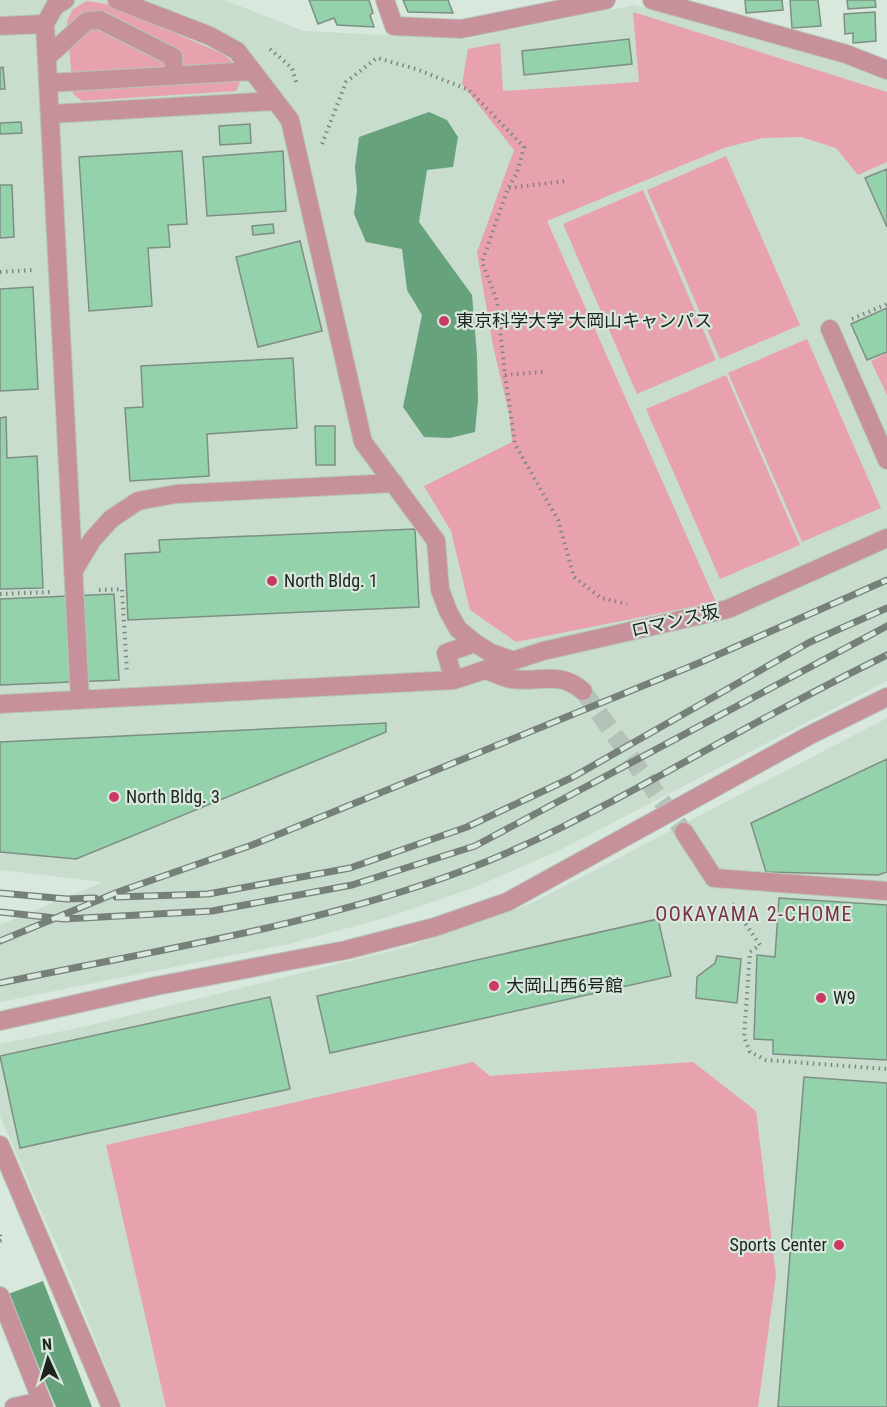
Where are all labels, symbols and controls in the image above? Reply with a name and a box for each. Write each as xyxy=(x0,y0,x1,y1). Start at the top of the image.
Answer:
place label: 東京科学大学 大岡山キャンパス xyxy=(456,310,712,331)
marker: 東京科学大学 大岡山キャンパス xyxy=(437,314,451,328)
place label: North Bldg. 1 xyxy=(284,570,378,591)
marker: North Bldg. 1 xyxy=(265,574,279,588)
street label: ロマンス坂 xyxy=(629,600,721,641)
place label: North Bldg. 3 xyxy=(126,786,220,807)
marker: North Bldg. 3 xyxy=(107,790,121,804)
district label: OOKAYAMA 2-CHOME xyxy=(655,902,853,926)
place label: 大岡山西6号館 xyxy=(506,975,623,996)
marker: 大岡山西6号館 xyxy=(487,979,501,993)
place label: W9 xyxy=(833,987,856,1008)
marker: W9 xyxy=(814,991,828,1005)
place label: Sports Center xyxy=(730,1234,828,1255)
marker: Sports Center xyxy=(832,1238,846,1252)
north arrow xyxy=(18,1329,78,1389)
text: N xyxy=(41,1335,53,1354)

